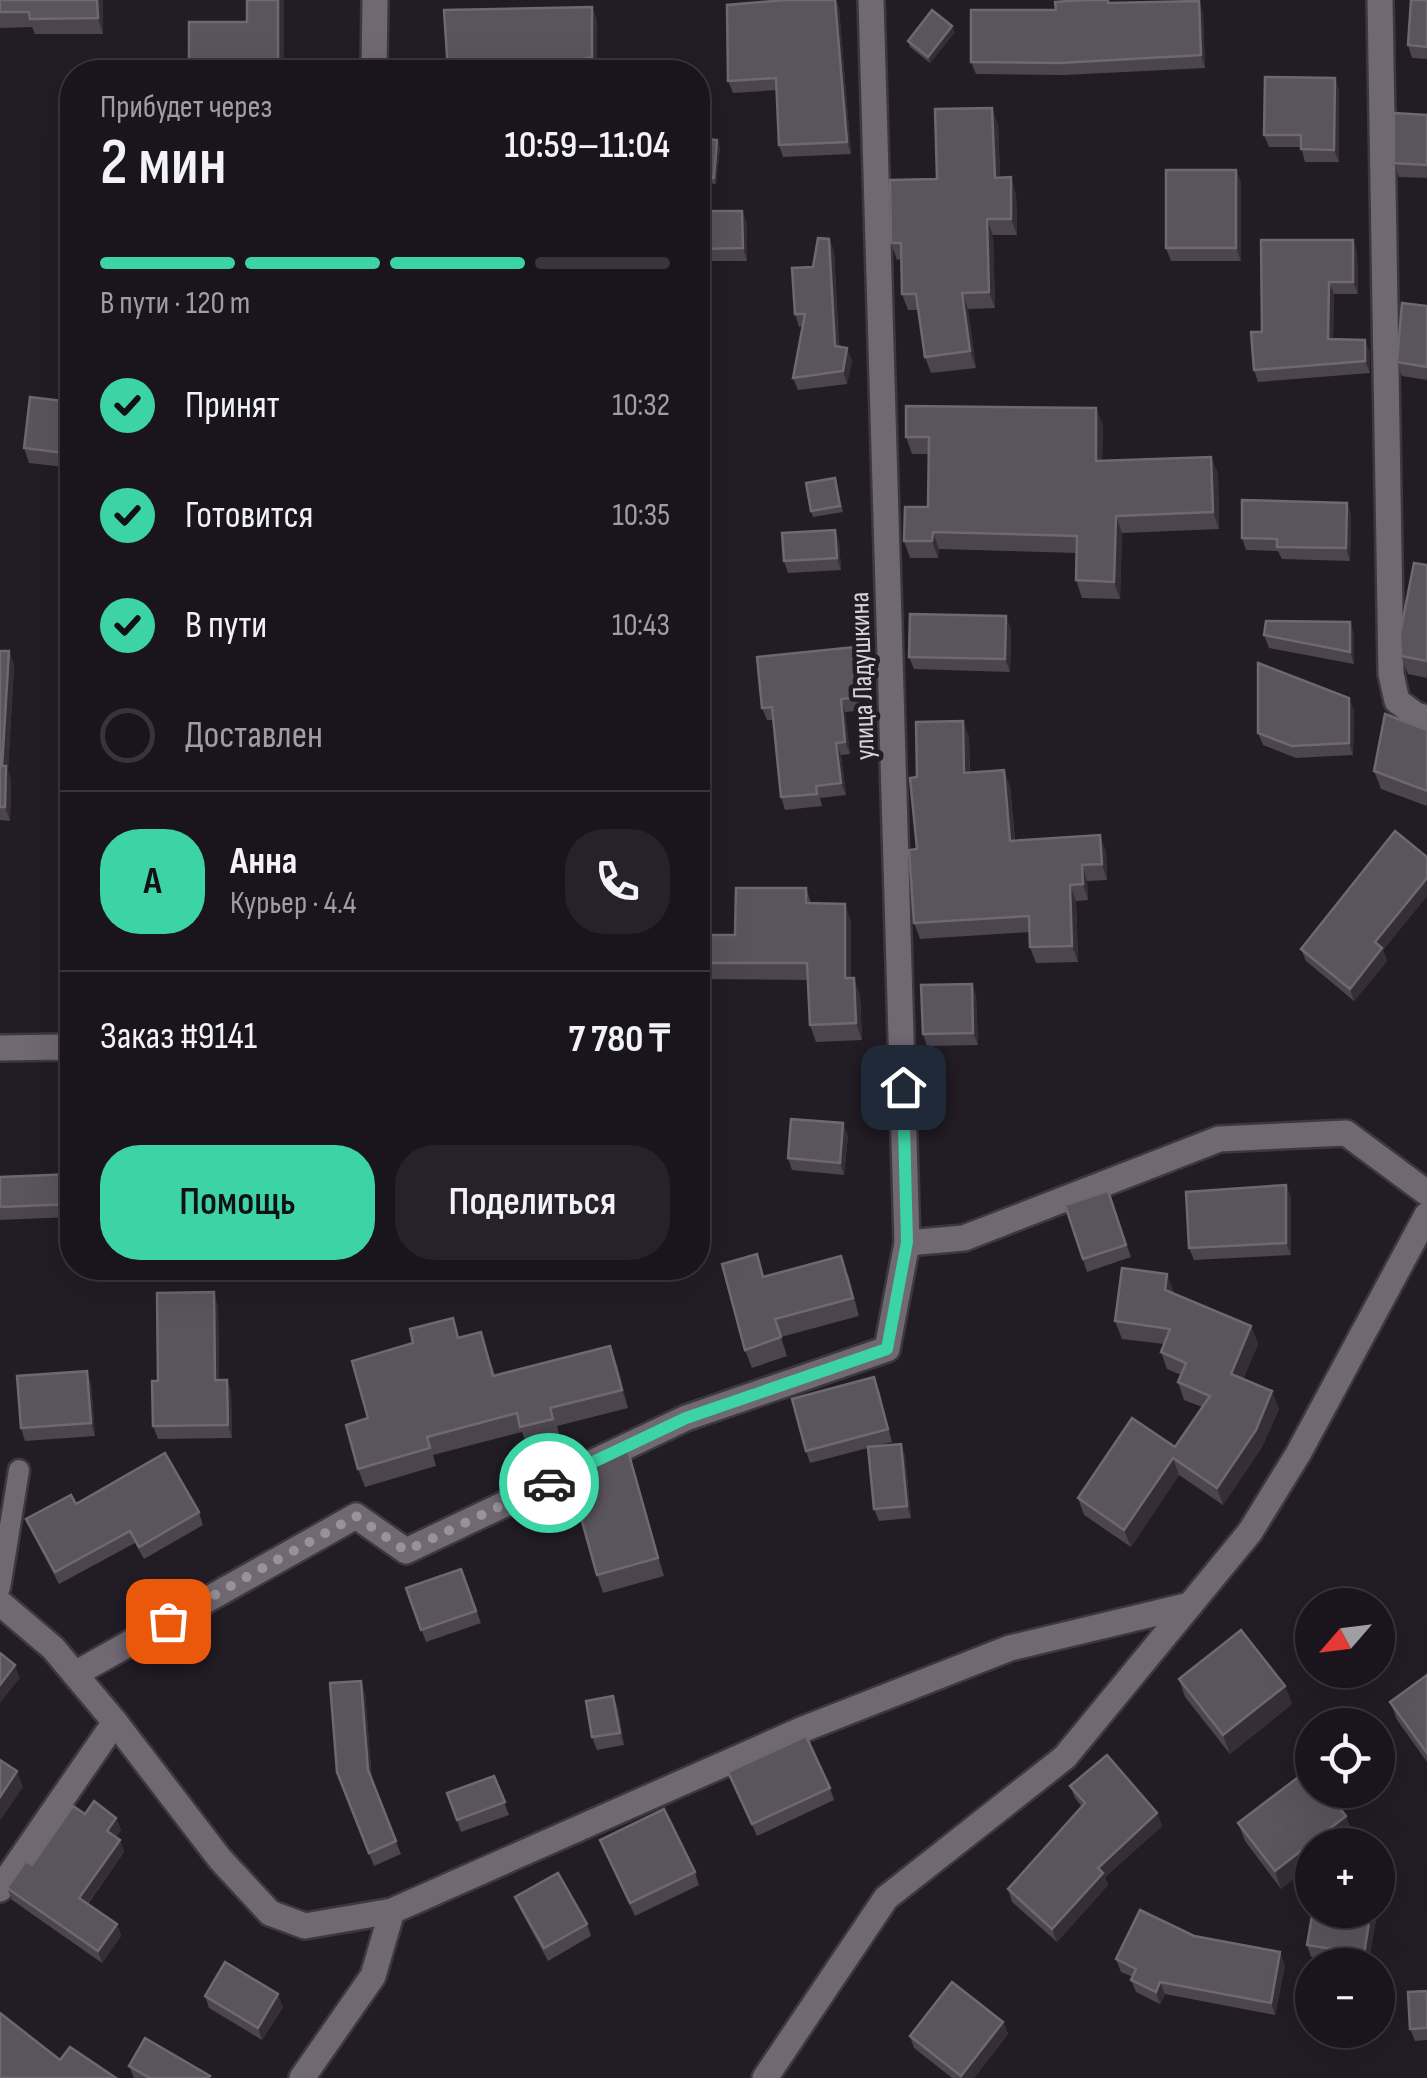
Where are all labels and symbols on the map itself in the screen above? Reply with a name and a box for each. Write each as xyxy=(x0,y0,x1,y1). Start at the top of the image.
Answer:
street label: улица Ладушкина xyxy=(843,591,882,761)
pin xyxy=(861,1045,946,1130)
courier xyxy=(499,1433,599,1533)
pin xyxy=(126,1579,211,1664)
north arrow xyxy=(1295,1588,1395,1688)

